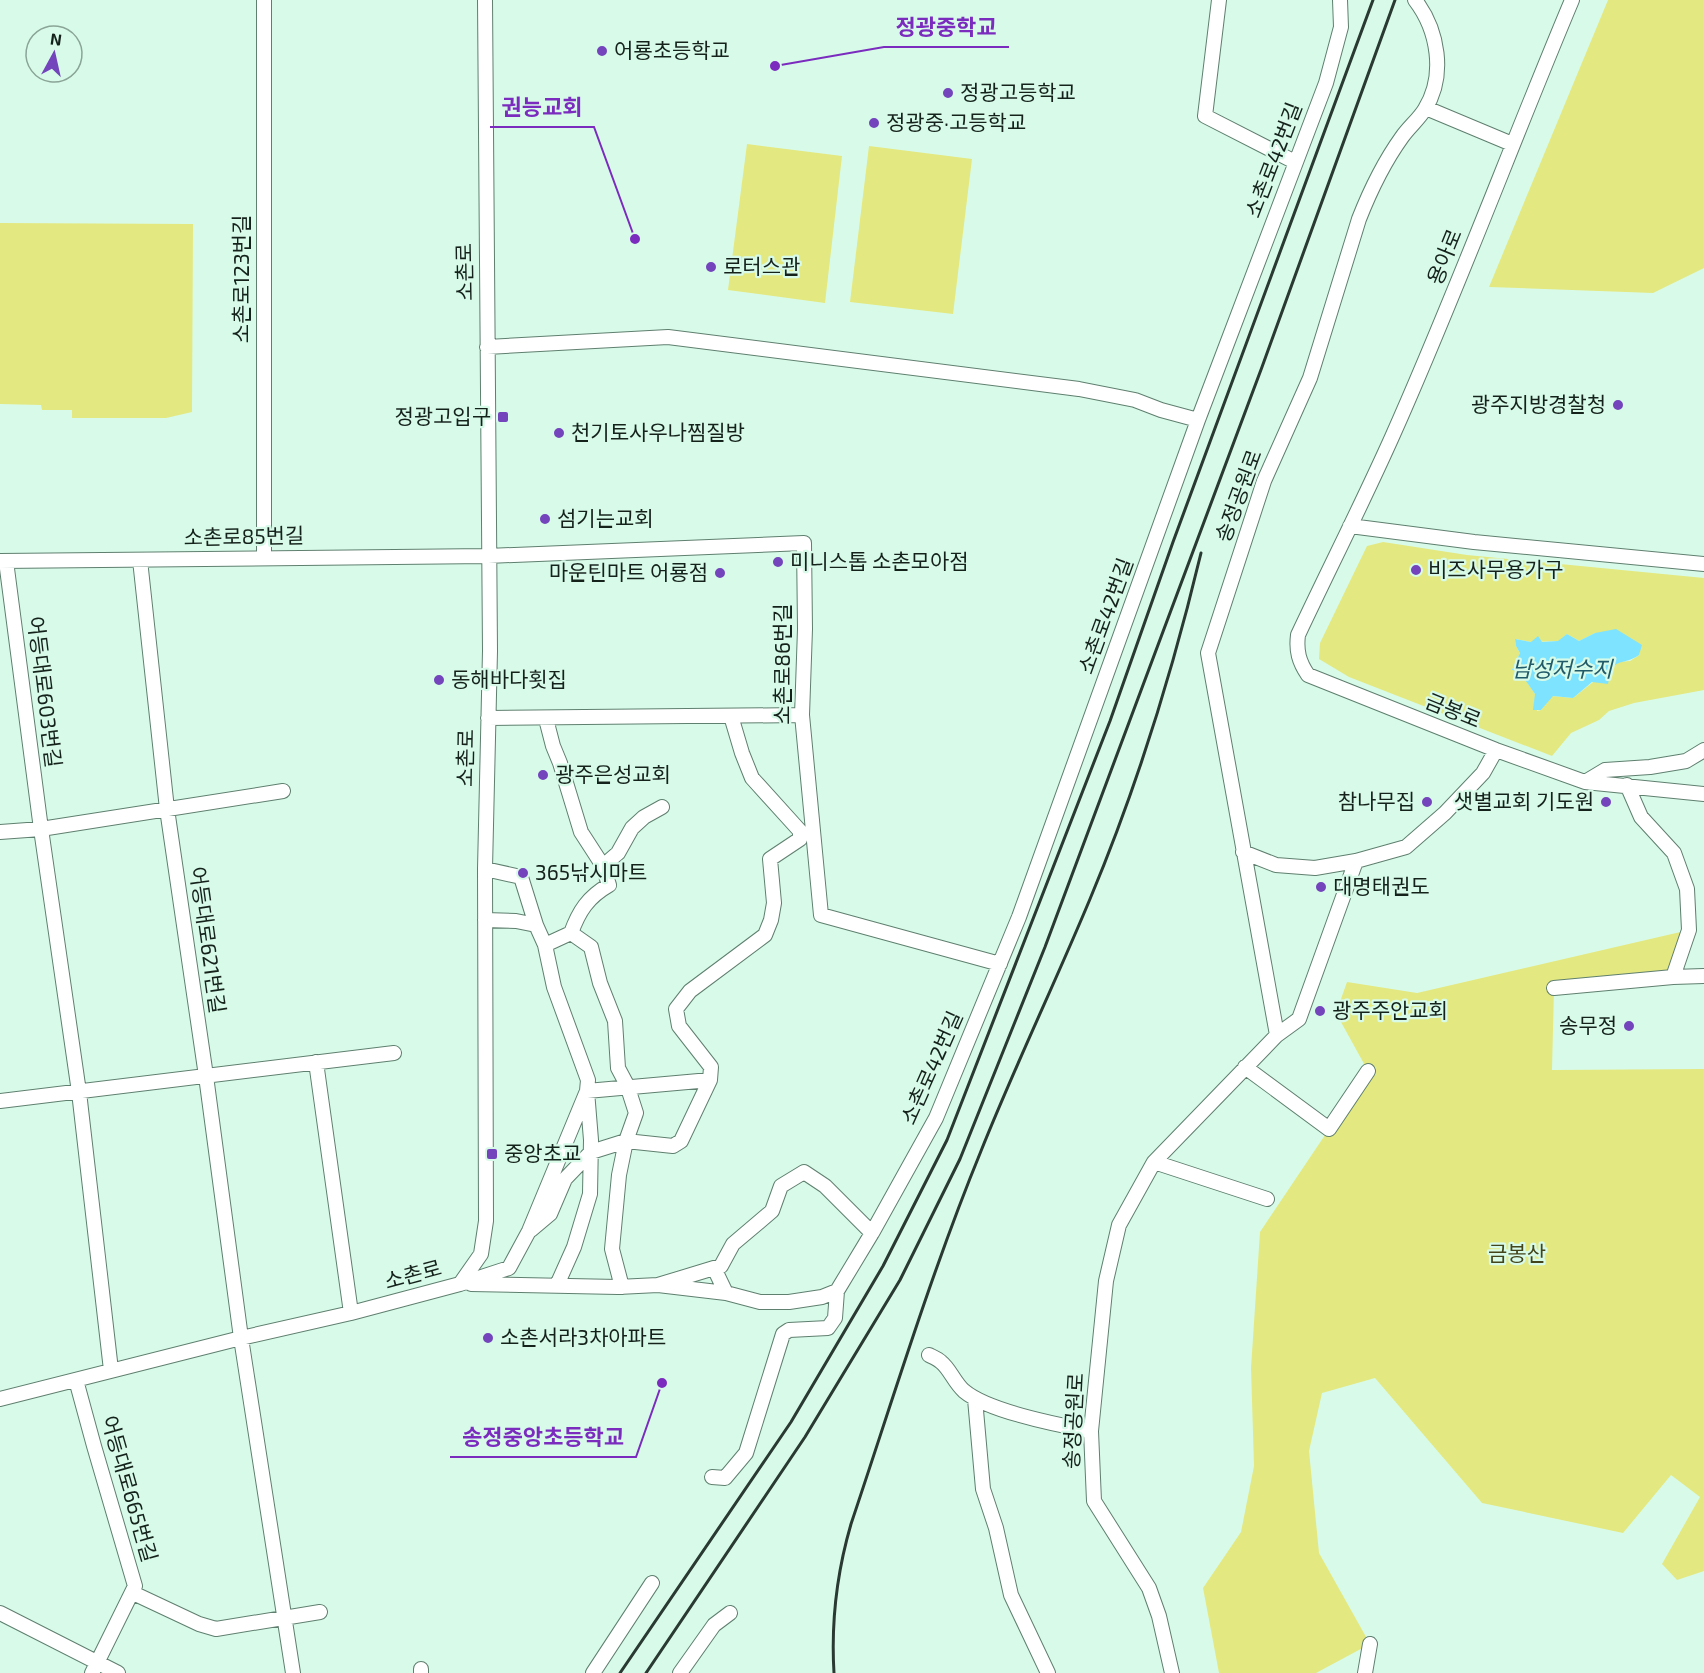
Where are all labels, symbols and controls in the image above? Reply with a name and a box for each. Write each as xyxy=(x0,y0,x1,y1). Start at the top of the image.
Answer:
callout: 정광중학교 xyxy=(884,7,1009,47)
text: 정광중학교 xyxy=(895,13,997,39)
north arrow xyxy=(24,24,84,84)
text: N xyxy=(49,28,63,49)
place label: 어룡초등학교 xyxy=(614,37,730,62)
marker: 어룡초등학교 xyxy=(595,44,609,58)
place label: 정광고등학교 xyxy=(960,79,1076,104)
marker: 정광고등학교 xyxy=(941,86,955,100)
callout: 권능교회 xyxy=(490,87,594,127)
text: 권능교회 xyxy=(502,93,582,119)
street label: 소촌로42번길 xyxy=(1239,98,1306,221)
place label: 정광중·고등학교 xyxy=(886,109,1026,134)
marker: 정광중·고등학교 xyxy=(867,116,881,130)
street label: 소촌로123번길 xyxy=(228,215,253,343)
street label: 용아로 xyxy=(1421,225,1466,288)
street label: 소촌로 xyxy=(450,243,477,301)
place label: 로터스관 xyxy=(723,253,800,278)
marker: 로터스관 xyxy=(704,260,718,274)
place label: 광주지방경찰청 xyxy=(1471,391,1606,416)
marker: 광주지방경찰청 xyxy=(1611,398,1625,412)
place label: 정광고입구 xyxy=(394,403,491,428)
marker: 정광고입구 xyxy=(496,410,510,424)
place label: 천기토사우나찜질방 xyxy=(571,419,745,444)
marker: 천기토사우나찜질방 xyxy=(552,426,566,440)
street label: 송정공원로 xyxy=(1209,446,1266,545)
place label: 섬기는교회 xyxy=(557,505,654,530)
marker: 섬기는교회 xyxy=(538,512,552,526)
street label: 소촌로85번길 xyxy=(183,522,304,549)
place label: 미니스톱 소촌모아점 xyxy=(790,548,969,573)
street label: 소촌로42번길 xyxy=(1072,554,1137,677)
marker: 미니스톱 소촌모아점 xyxy=(771,555,785,569)
place label: 비즈사무용가구 xyxy=(1428,556,1563,581)
place label: 마운틴마트 어룡점 xyxy=(549,559,708,584)
marker: 비즈사무용가구 xyxy=(1409,563,1423,577)
marker: 마운틴마트 어룡점 xyxy=(713,566,727,580)
street label: 소촌로86번길 xyxy=(769,603,794,725)
street label: 어등대로603번길 xyxy=(24,615,67,769)
water label: 남성저수지 xyxy=(1511,655,1614,681)
place label: 동해바다횟집 xyxy=(451,666,567,691)
marker: 동해바다횟집 xyxy=(432,673,446,687)
street label: 금봉로 xyxy=(1422,687,1485,732)
street label: 소촌로 xyxy=(451,729,478,787)
place label: 광주은성교회 xyxy=(555,761,671,786)
marker: 광주은성교회 xyxy=(536,768,550,782)
place label: 참나무집 xyxy=(1338,788,1415,813)
place label: 샛별교회 기도원 xyxy=(1454,788,1594,813)
marker: 참나무집 xyxy=(1420,795,1434,809)
marker: 샛별교회 기도원 xyxy=(1599,795,1613,809)
place label: 365낚시마트 xyxy=(535,859,647,884)
street label: 어등대로621번길 xyxy=(186,865,231,1015)
marker: 365낚시마트 xyxy=(516,866,530,880)
place label: 대명태권도 xyxy=(1333,873,1430,898)
marker: 대명태권도 xyxy=(1314,880,1328,894)
place label: 광주주안교회 xyxy=(1332,997,1448,1022)
marker: 광주주안교회 xyxy=(1313,1004,1327,1018)
street label: 소촌로42번길 xyxy=(895,1007,967,1128)
place label: 송무정 xyxy=(1559,1012,1617,1037)
marker: 송무정 xyxy=(1622,1019,1636,1033)
place label: 중앙초교 xyxy=(504,1140,581,1165)
marker: 중앙초교 xyxy=(485,1147,499,1161)
park label: 금봉산 xyxy=(1488,1240,1546,1265)
street label: 소촌로 xyxy=(381,1254,444,1293)
place label: 소촌서라3차아파트 xyxy=(500,1324,666,1349)
marker: 소촌서라3차아파트 xyxy=(481,1331,495,1345)
street label: 송정공원로 xyxy=(1057,1372,1088,1470)
street label: 어등대로665번길 xyxy=(98,1412,163,1565)
callout: 송정중앙초등학교 xyxy=(450,1417,636,1457)
text: 송정중앙초등학교 xyxy=(462,1423,624,1449)

